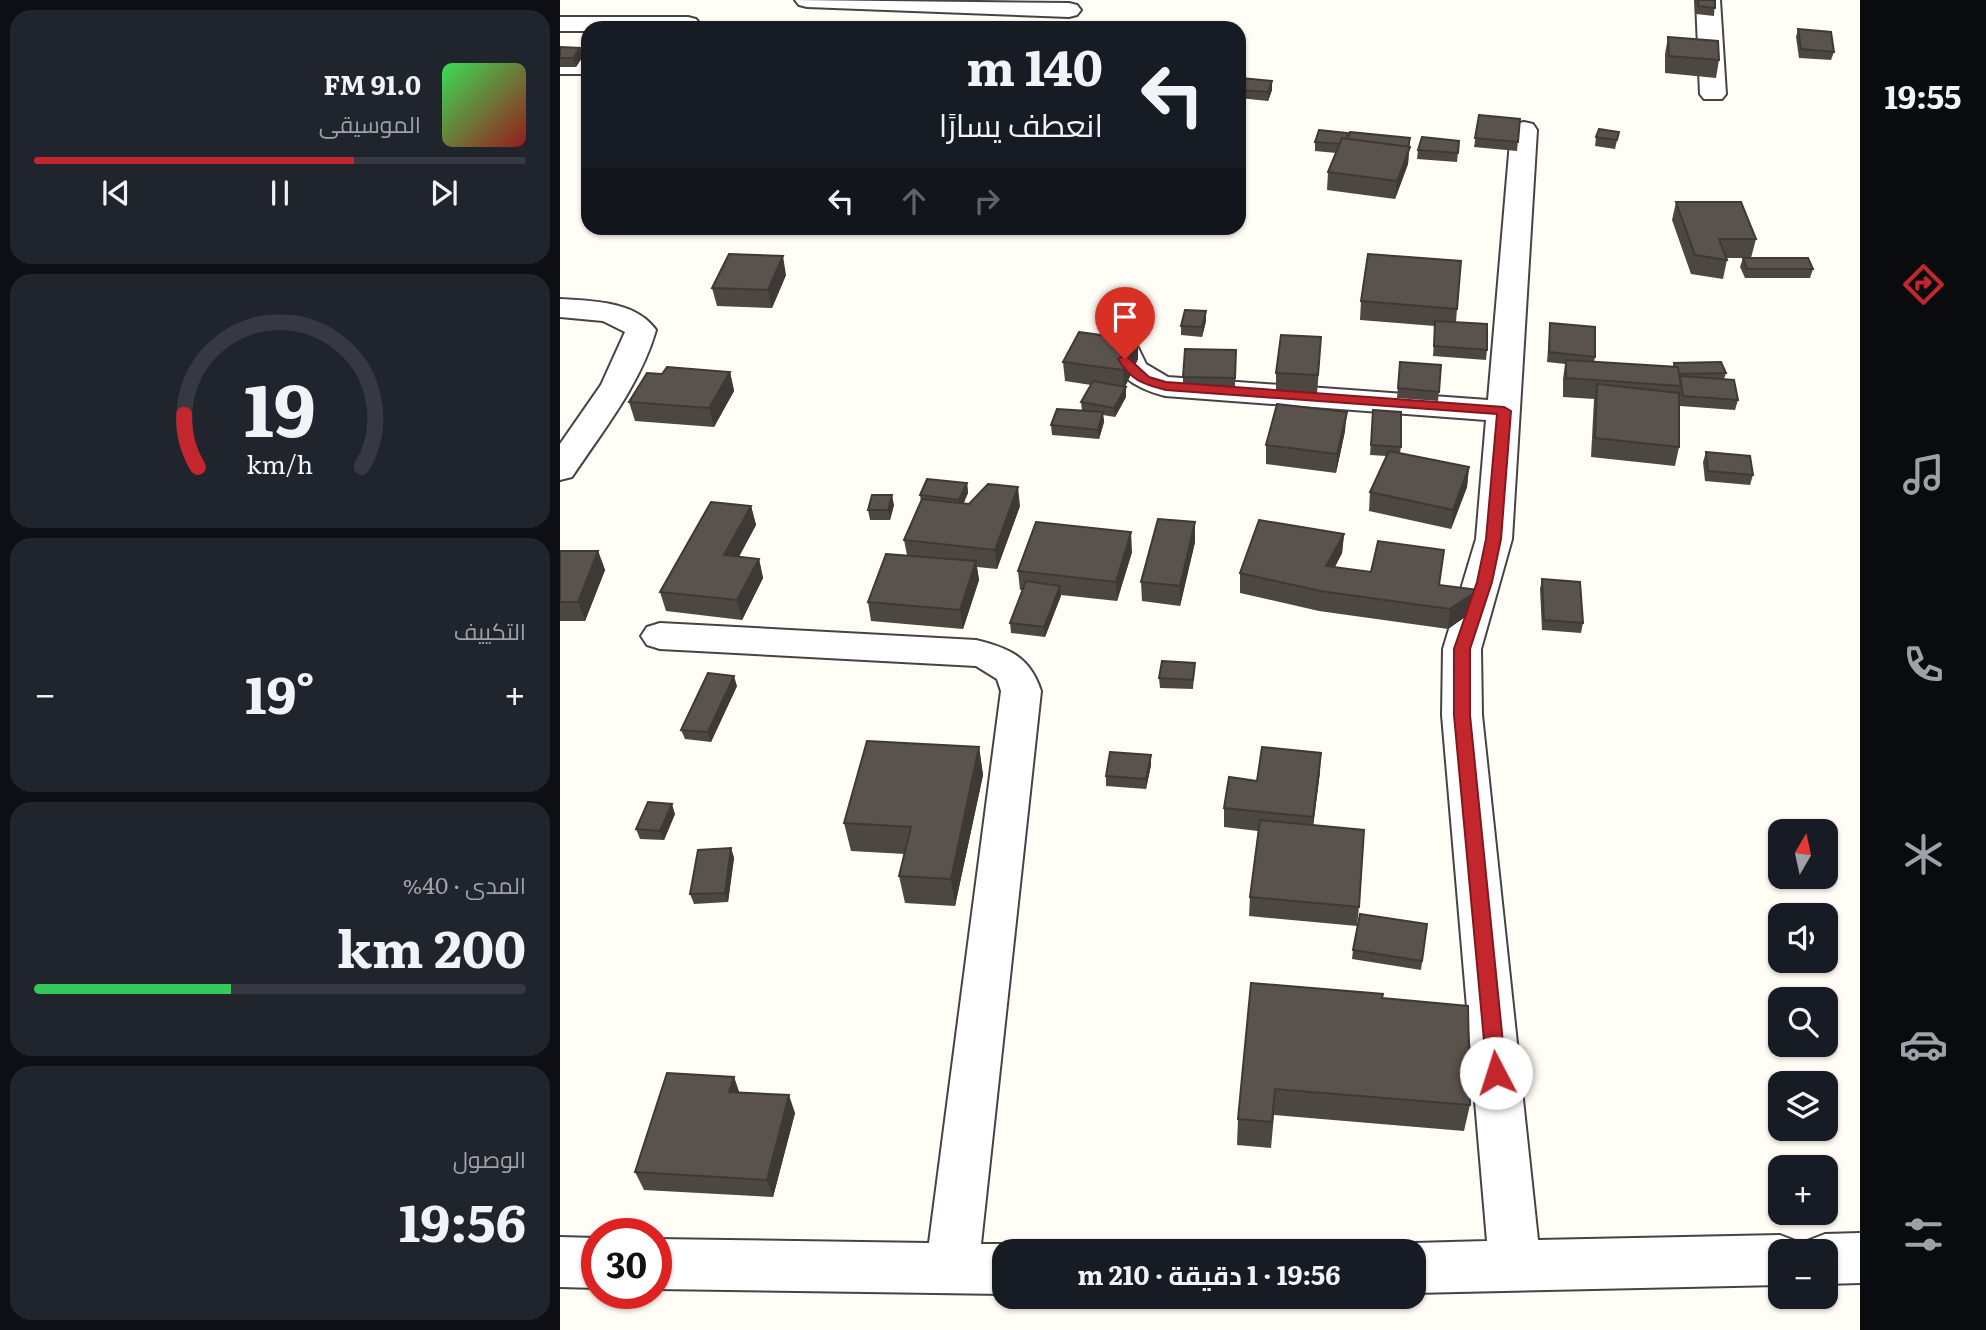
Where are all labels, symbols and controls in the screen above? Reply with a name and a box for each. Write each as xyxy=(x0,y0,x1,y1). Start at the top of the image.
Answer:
text: 140 m xyxy=(966,28,1103,101)
icon: left xyxy=(1127,49,1218,140)
text: 91.0 FM xyxy=(323,64,421,103)
text: 19:55 xyxy=(1884,71,1962,119)
text: انعطف يسارًا xyxy=(939,99,1103,147)
text: الموسيقى xyxy=(319,106,421,140)
icon: previous xyxy=(97,174,135,212)
icon: pause xyxy=(261,174,299,212)
icon: next xyxy=(425,174,463,212)
icon: left xyxy=(822,182,860,220)
icon: ahead xyxy=(895,182,933,220)
icon: right xyxy=(968,182,1006,220)
icon: directions xyxy=(1899,260,1948,309)
pin xyxy=(1095,287,1155,359)
icon: arrive xyxy=(1106,298,1144,336)
text: 19 xyxy=(244,351,316,459)
text: km/h xyxy=(247,445,313,482)
icon: music xyxy=(1899,450,1948,499)
text: التكييف xyxy=(454,613,526,647)
icon: phone xyxy=(1899,640,1948,689)
text: 19° xyxy=(245,653,315,730)
text: − xyxy=(34,663,56,720)
text: + xyxy=(504,663,526,720)
north arrow xyxy=(1768,819,1838,889)
map controls xyxy=(1768,819,1838,1309)
icon: climate xyxy=(1899,830,1948,879)
text: المدى · 40% xyxy=(403,867,526,901)
button: sound xyxy=(1768,903,1838,973)
text: 200 km xyxy=(337,907,526,984)
button: search xyxy=(1768,987,1838,1057)
icon: car xyxy=(1899,1020,1948,1069)
position arrow xyxy=(1459,1036,1533,1110)
button: layers xyxy=(1768,1071,1838,1141)
text: الوصول xyxy=(453,1141,526,1175)
button: + xyxy=(1768,1155,1838,1225)
text: 19:56 xyxy=(399,1181,526,1258)
icon: filters xyxy=(1899,1210,1948,1259)
speed limit sign: 30 xyxy=(581,1218,672,1309)
button: − xyxy=(1768,1239,1838,1309)
text: 19:56 · 1 دقيقة · 210 m xyxy=(1078,1254,1340,1293)

